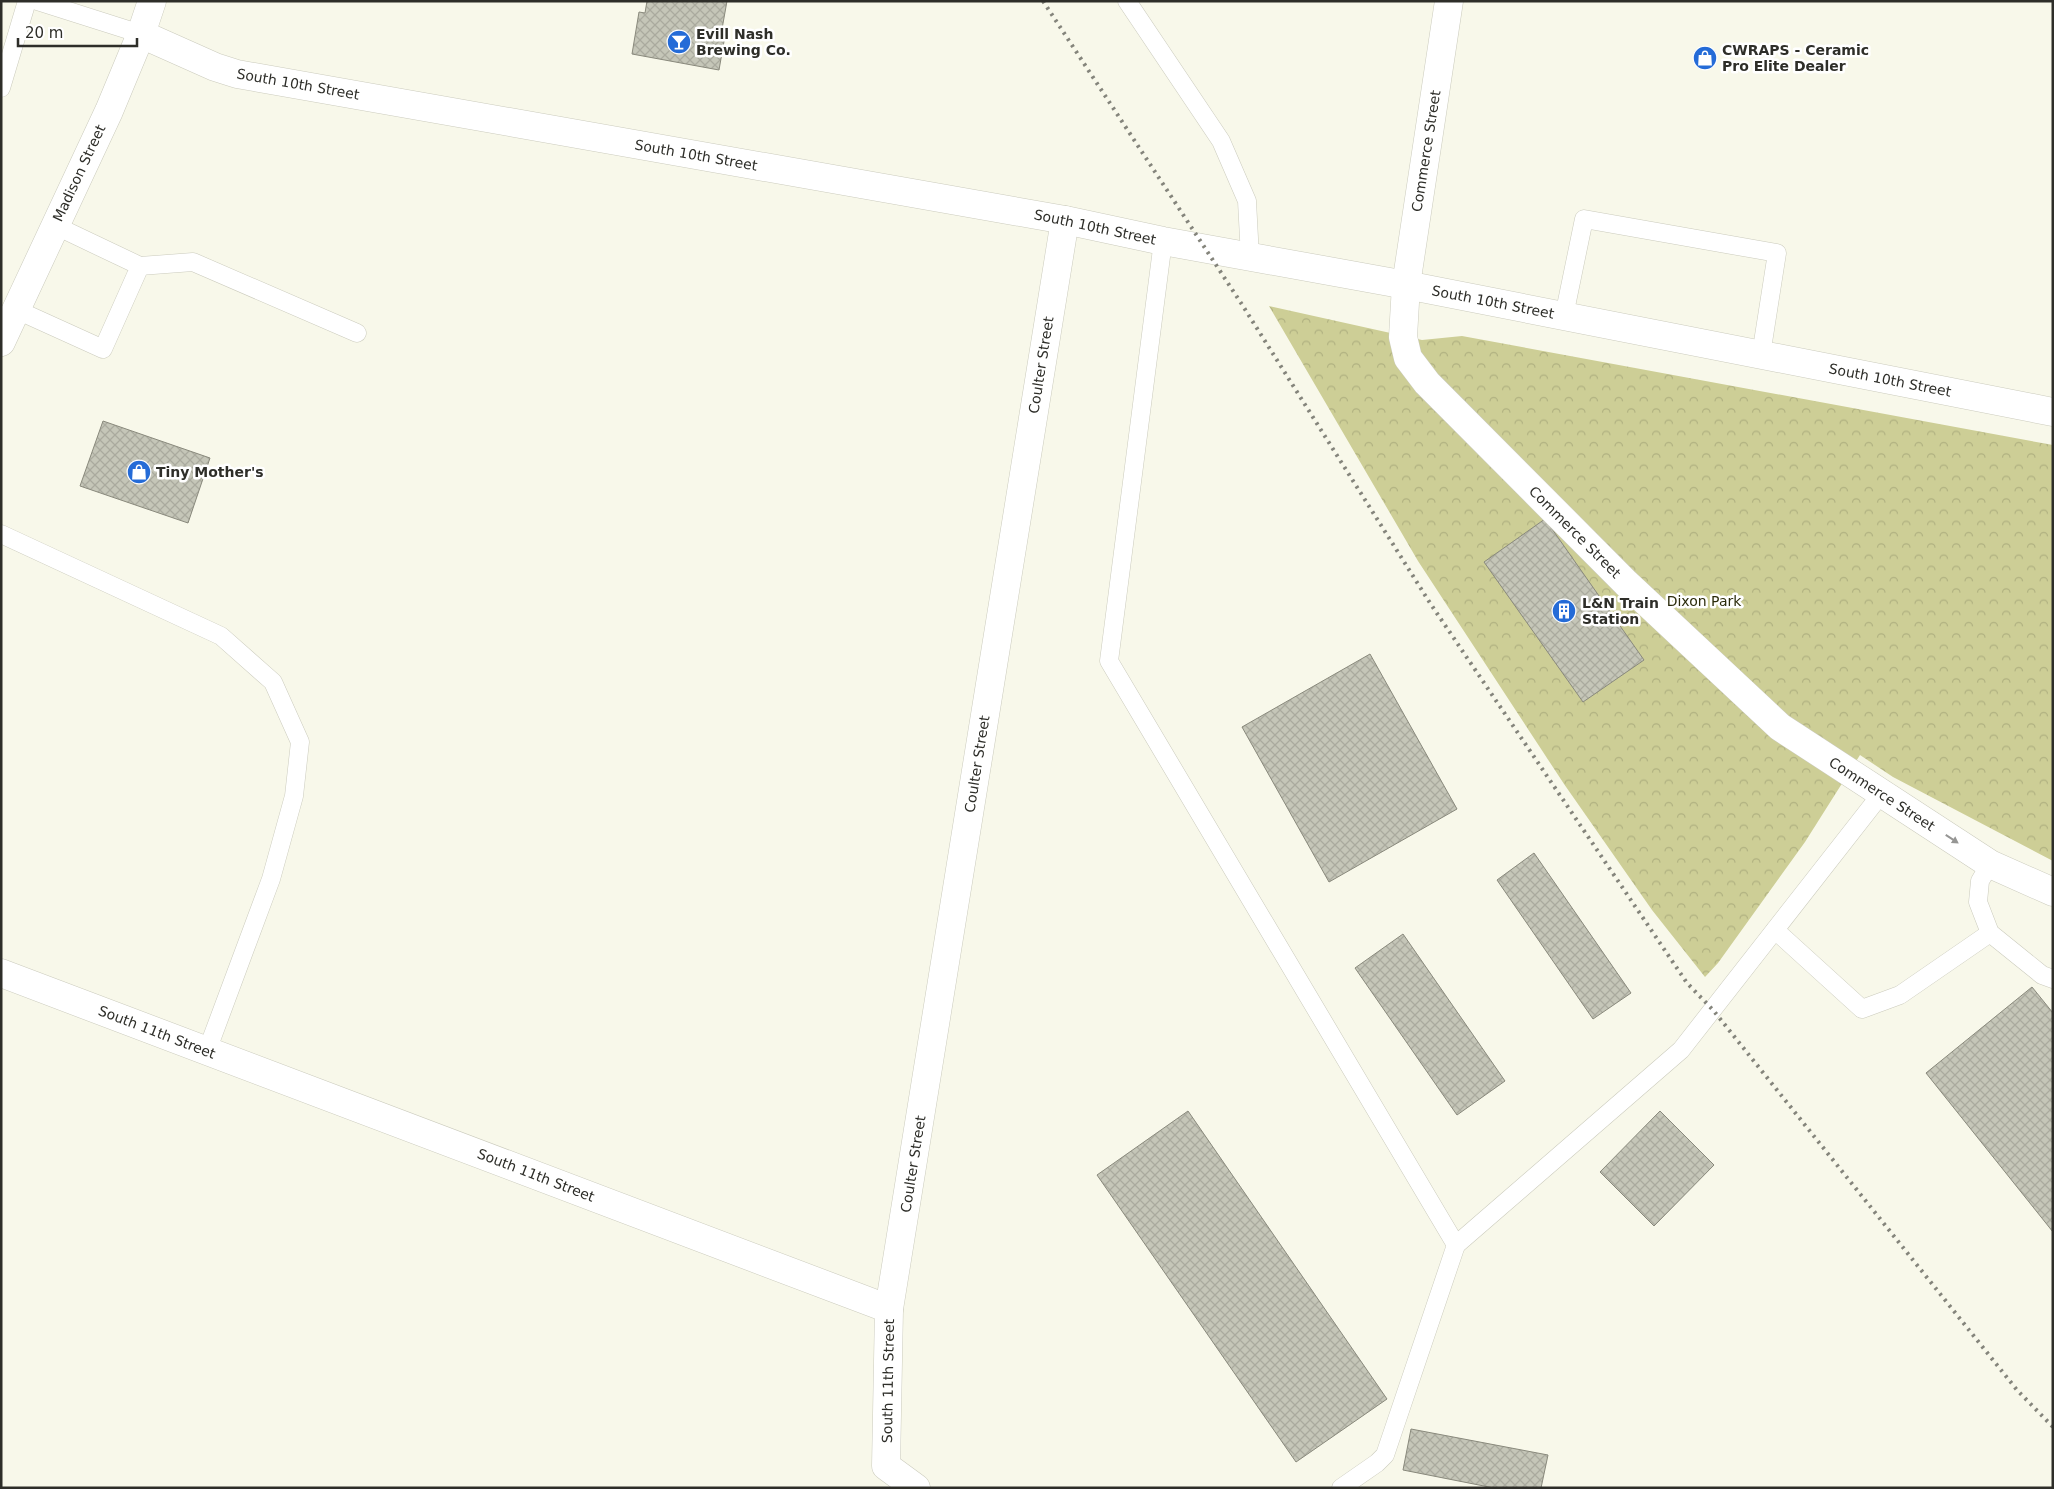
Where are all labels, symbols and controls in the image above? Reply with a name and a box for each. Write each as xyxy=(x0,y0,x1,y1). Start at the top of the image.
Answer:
scale bar xyxy=(18,15,136,47)
text: 20 m xyxy=(25,24,63,42)
place label: Evill Nash Brewing Co. xyxy=(696,26,791,58)
bar icon: Evill Nash Brewing Co. xyxy=(666,29,692,55)
place label: CWRAPS - Ceramic Pro Elite Dealer xyxy=(1722,42,1869,74)
shop icon: CWRAPS - Ceramic Pro Elite Dealer xyxy=(1692,45,1718,71)
street label: South 10th Street xyxy=(235,65,361,103)
street label: Commerce Street xyxy=(1408,89,1444,213)
street label: Madison Street xyxy=(50,122,109,224)
street label: South 10th Street xyxy=(633,136,759,174)
street label: South 10th Street xyxy=(1033,206,1158,248)
street label: South 10th Street xyxy=(1430,282,1556,322)
street label: Coulter Street xyxy=(1025,315,1057,415)
street label: South 10th Street xyxy=(1827,360,1953,400)
shop icon: Tiny Mother's xyxy=(126,459,152,485)
place label: Tiny Mother's xyxy=(156,464,264,480)
street label: Commerce Street xyxy=(1526,483,1624,581)
park label: Dixon Park xyxy=(1667,593,1742,609)
place label: L&N Train Station xyxy=(1582,595,1659,627)
building icon: L&N Train Station xyxy=(1551,598,1577,624)
street label: Coulter Street xyxy=(961,714,993,814)
street label: Commerce Street xyxy=(1826,754,1938,834)
one-way arrow xyxy=(1945,834,1959,844)
street label: South 11th Street xyxy=(96,1002,218,1062)
street label: Coulter Street xyxy=(897,1114,929,1214)
street label: South 11th Street xyxy=(475,1145,597,1205)
street label: South 11th Street xyxy=(879,1318,897,1443)

